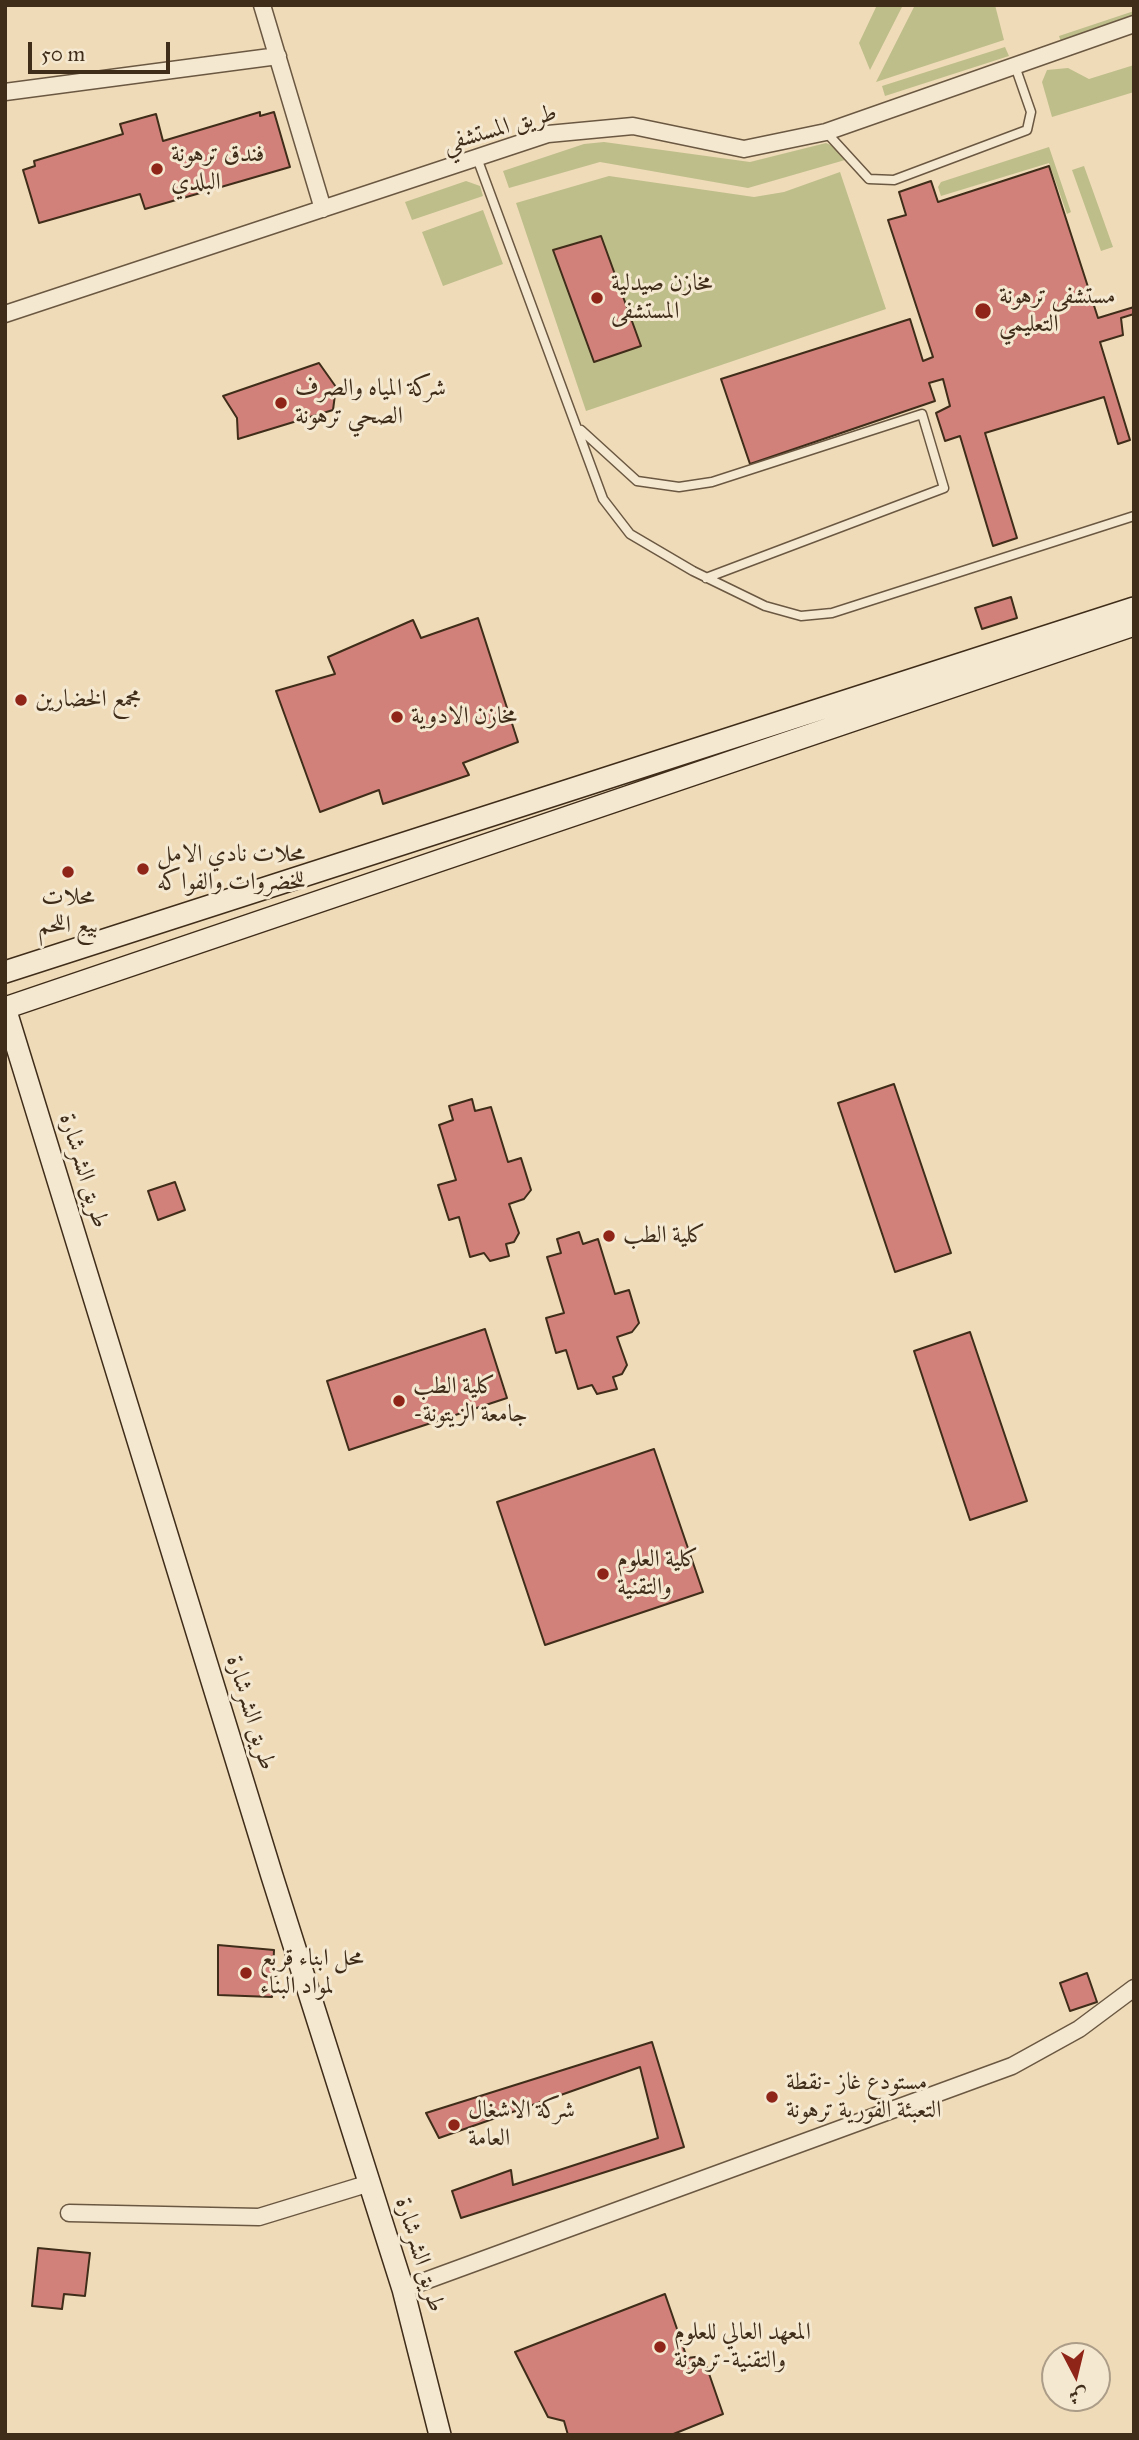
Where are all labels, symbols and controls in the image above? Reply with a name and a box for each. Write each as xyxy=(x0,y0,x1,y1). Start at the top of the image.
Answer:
scale bar xyxy=(32,28,173,72)
text: 50 m xyxy=(41,41,85,67)
street label: طريق المستشفي xyxy=(440,99,560,159)
place label: فندق ترهونة البلدي xyxy=(171,141,264,197)
marker: فندق ترهونة البلدي xyxy=(149,161,165,177)
place label: مخازن صيدلية المستشفى xyxy=(611,270,713,326)
place label: مستشفى ترهونة التعليمي xyxy=(999,283,1116,339)
marker: مخازن صيدلية المستشفى xyxy=(589,290,605,306)
marker: مستشفى ترهونة التعليمي xyxy=(973,301,993,321)
place label: شركة المياه والصرف الصحي ترهونة xyxy=(295,375,446,431)
marker: شركة المياه والصرف الصحي ترهونة xyxy=(273,395,289,411)
place label: مجمع الخضارين xyxy=(35,686,141,714)
marker: مجمع الخضارين xyxy=(13,692,29,708)
place label: مخازن الادوية xyxy=(411,703,517,731)
marker: مخازن الادوية xyxy=(389,709,405,725)
place label: محلات نادي الامل للخضروات والفواكه xyxy=(157,841,306,897)
marker: محلات نادي الامل للخضروات والفواكه xyxy=(135,861,151,877)
marker: محلات بيع اللحم xyxy=(60,864,76,880)
place label: محلات بيع اللحم xyxy=(38,884,98,940)
street label: طريق الشرشارة xyxy=(52,1110,114,1232)
place label: كلية الطب xyxy=(623,1222,706,1250)
marker: كلية الطب xyxy=(601,1228,617,1244)
place label: كلية الطب -جامعة الزيتونة xyxy=(413,1373,528,1429)
marker: كلية الطب -جامعة الزيتونة xyxy=(391,1393,407,1409)
place label: كلية العلوم والتقنية xyxy=(617,1546,699,1602)
marker: كلية العلوم والتقنية xyxy=(595,1566,611,1582)
street label: طريق الشرشارة xyxy=(219,1652,281,1774)
place label: محل ابناء قربع لمواد البناء xyxy=(260,1945,364,2001)
marker: محل ابناء قربع لمواد البناء xyxy=(238,1965,254,1981)
place label: مستودع غاز -نقطة التعبئة الفورية ترهونة xyxy=(786,2069,942,2125)
marker: مستودع غاز -نقطة التعبئة الفورية ترهونة xyxy=(764,2089,780,2105)
place label: شركة الاشغال العامة xyxy=(468,2097,575,2153)
marker: شركة الاشغال العامة xyxy=(446,2117,462,2133)
street label: طريق الشرشارة xyxy=(388,2194,450,2316)
place label: المعهد العالي للعلوم والتقنية-ترهونة xyxy=(674,2319,811,2375)
marker: المعهد العالي للعلوم والتقنية-ترهونة xyxy=(652,2339,668,2355)
north arrow xyxy=(1041,2342,1111,2412)
text: ش xyxy=(1068,2384,1089,2409)

